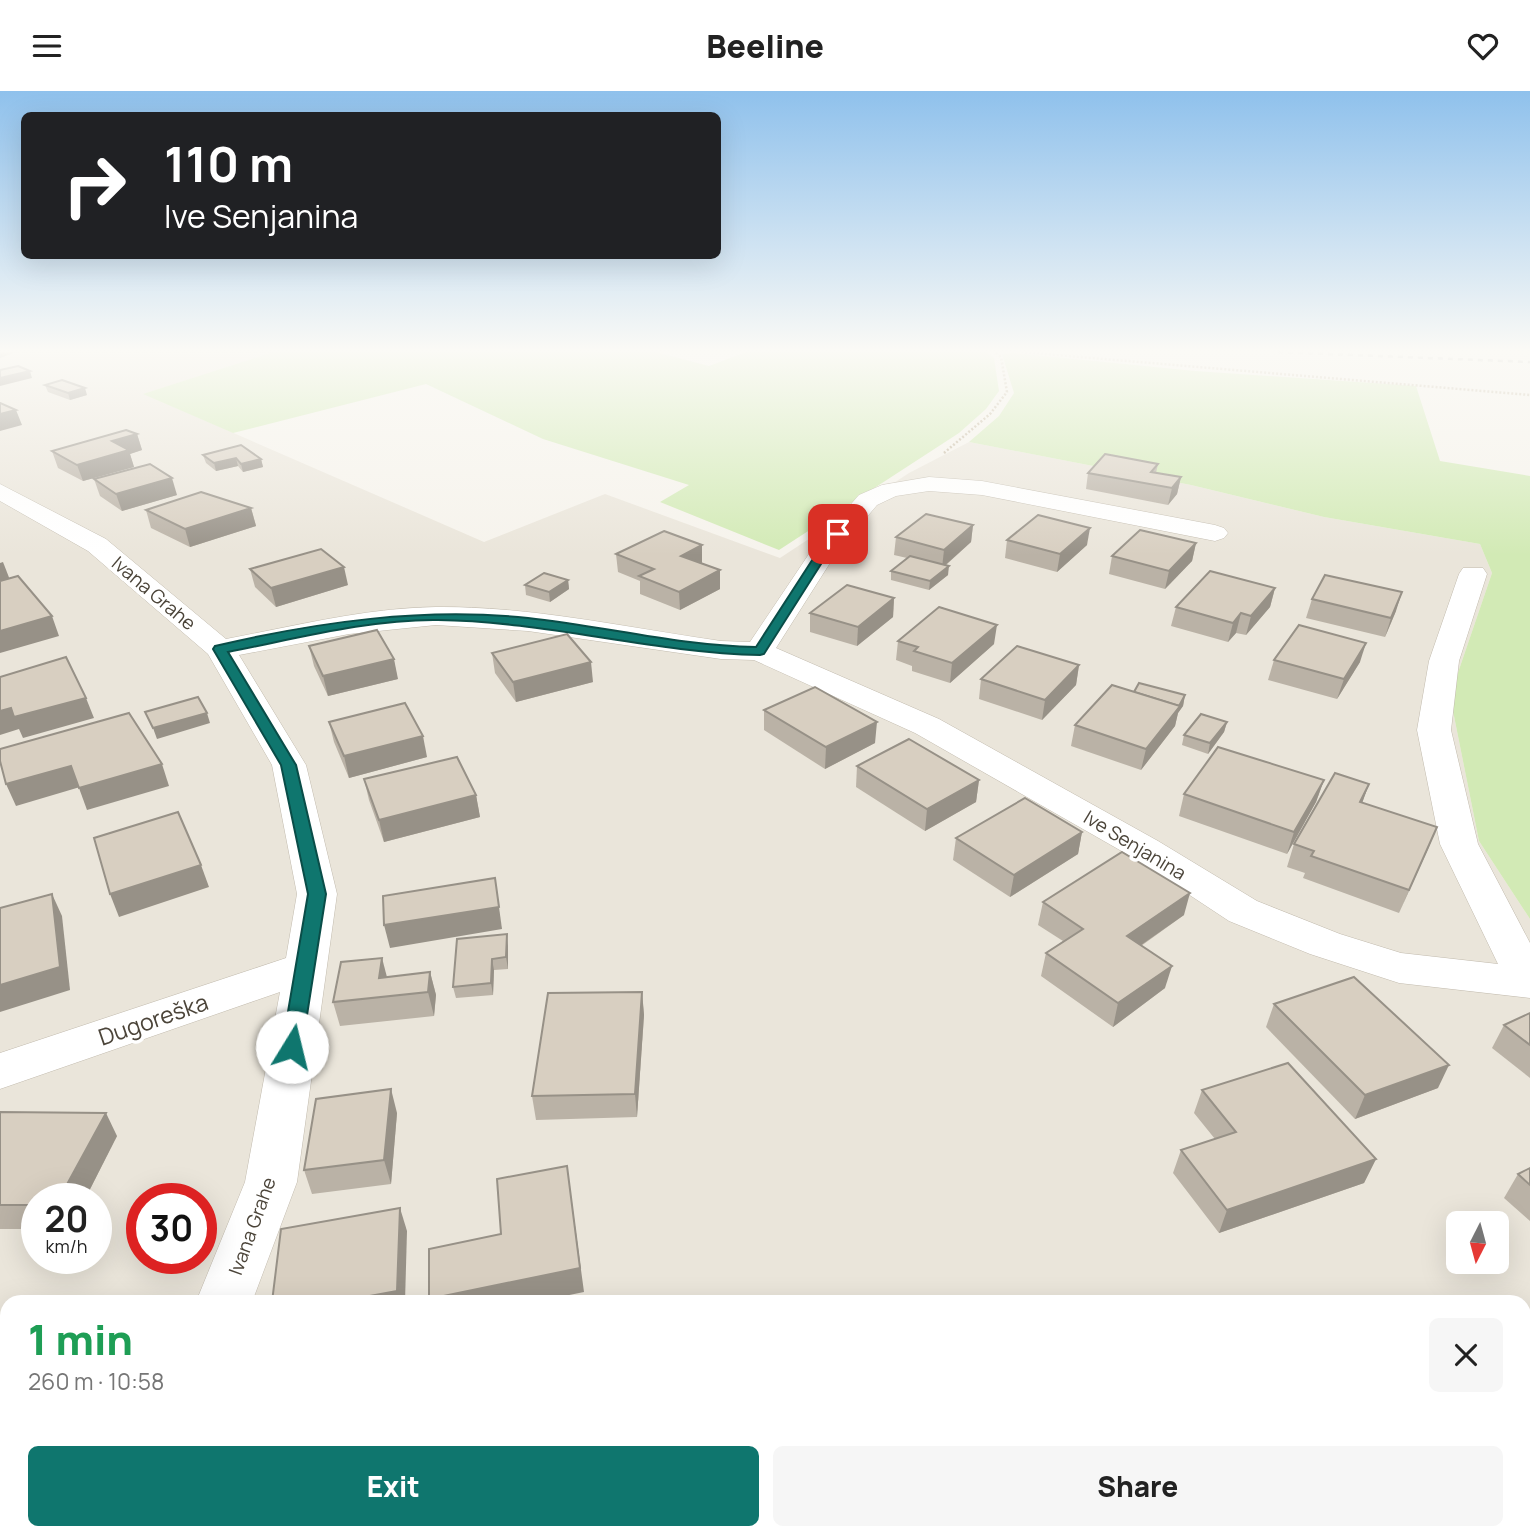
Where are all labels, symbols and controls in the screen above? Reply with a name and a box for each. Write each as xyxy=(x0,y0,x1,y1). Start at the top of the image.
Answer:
text: Beeline xyxy=(706,24,824,68)
icon: menu xyxy=(28,27,66,65)
icon: heart xyxy=(1464,27,1502,65)
text: 110 m xyxy=(164,130,293,197)
icon: right xyxy=(49,140,140,231)
text: Ive Senjanina xyxy=(164,194,358,238)
pin xyxy=(808,504,868,564)
icon: arrive xyxy=(819,515,857,553)
street label: Ivana Grahe xyxy=(106,550,202,636)
street label: Ive Senjanina xyxy=(1079,804,1191,886)
street label: Dugoreška xyxy=(94,985,212,1053)
position arrow xyxy=(255,1010,329,1084)
street label: Ivana Grahe xyxy=(222,1173,282,1279)
speed limit sign: 30 xyxy=(126,1183,217,1274)
text: 20 xyxy=(45,1195,88,1243)
north arrow xyxy=(1446,1211,1508,1274)
map controls xyxy=(1446,1211,1509,1274)
text: km/h xyxy=(46,1234,87,1258)
text: 1 min xyxy=(28,1310,133,1368)
button: close xyxy=(1429,1318,1503,1392)
text: 260 m · 10:58 xyxy=(28,1365,164,1397)
button: Exit xyxy=(28,1446,759,1526)
button: Share xyxy=(773,1446,1503,1526)

